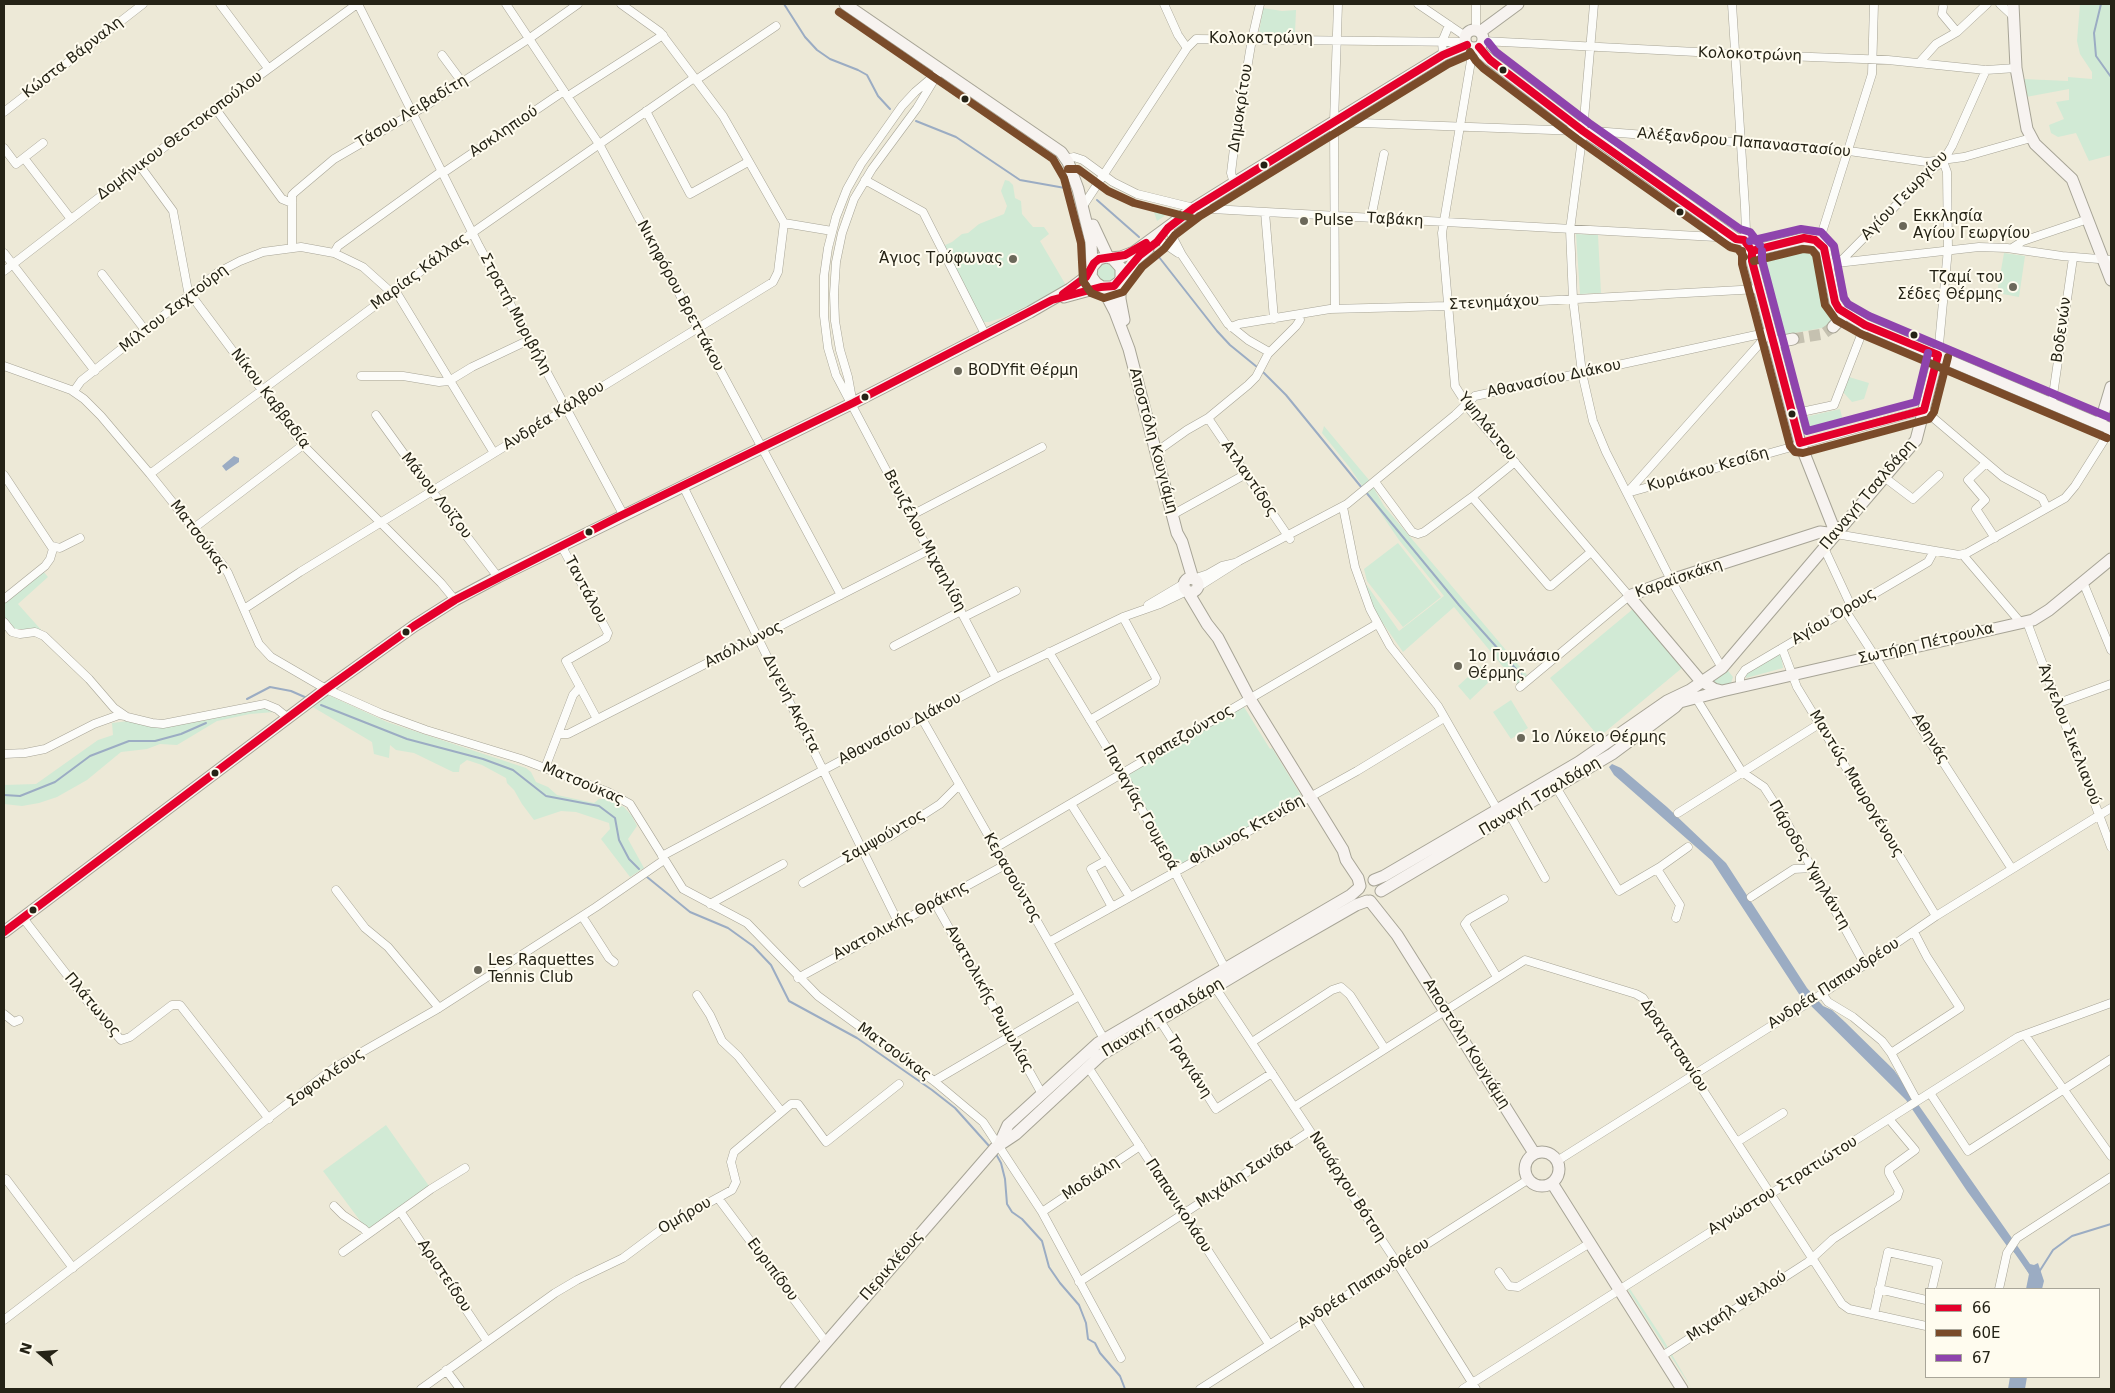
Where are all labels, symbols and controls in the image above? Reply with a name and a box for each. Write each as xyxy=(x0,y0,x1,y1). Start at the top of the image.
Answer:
street label: Κώστα Βάρναλη xyxy=(19,13,127,103)
street label: Κολοκοτρώνη xyxy=(1209,30,1313,48)
street label: Κολοκοτρώνη xyxy=(1698,44,1802,66)
street label: Δημοκρίτου xyxy=(1225,63,1257,153)
unlabelled marker xyxy=(1498,65,1508,75)
street label: Δομήνικου Θεοτοκοπούλου xyxy=(94,68,266,204)
street label: Τάσου Λειβαδίτη xyxy=(353,72,471,152)
unlabelled marker xyxy=(960,94,970,104)
street label: Ασκληπιού xyxy=(466,102,542,162)
street label: Αλέξανδρου Παπαναστασίου xyxy=(1636,125,1852,161)
street label: Αγίου Γεωργίου xyxy=(1858,148,1952,244)
unlabelled marker xyxy=(1259,160,1269,170)
unlabelled marker xyxy=(1675,207,1685,217)
place label: Εκκλησία Αγίου Γεωργίου xyxy=(1913,208,2030,243)
street label: Ταβάκη xyxy=(1366,210,1424,230)
place label: Pulse xyxy=(1314,212,1353,230)
marker: Pulse xyxy=(1298,215,1310,227)
street label: Νικηφόρου Βρεττάκου xyxy=(633,217,727,375)
marker: Εκκλησία Αγίου Γεωργίου xyxy=(1897,220,1909,232)
street label: Μαρίας Κάλλας xyxy=(368,230,472,314)
street label: Στρατή Μυριβήλη xyxy=(475,250,555,378)
place label: Άγιος Τρύφωνας xyxy=(879,250,1003,268)
marker: Άγιος Τρύφωνας xyxy=(1007,253,1019,265)
street label: Μίλτου Σαχτούρη xyxy=(116,261,232,357)
place label: Τζαμί του Σέδες Θέρμης xyxy=(1897,269,2003,304)
marker: Τζαμί του Σέδες Θέρμης xyxy=(2007,281,2019,293)
street label: Στενημάχου xyxy=(1448,292,1540,314)
street label: Βοδενών xyxy=(2048,296,2076,364)
unlabelled marker xyxy=(1909,330,1919,340)
street label: Νίκου Καββαδία xyxy=(227,345,313,453)
street label: Αθανασίου Διάκου xyxy=(1485,356,1623,402)
place label: BODYfit Θέρμη xyxy=(968,362,1078,380)
marker: BODYfit Θέρμη xyxy=(952,365,964,377)
street label: Αποστόλη Κουγιάμη xyxy=(1125,366,1181,516)
street label: Ανδρέα Κάλβου xyxy=(500,378,608,454)
street label: Υψηλάντου xyxy=(1454,389,1520,465)
unlabelled marker xyxy=(860,392,870,402)
unlabelled marker xyxy=(1787,409,1797,419)
street label: Παναγή Τσαλδάρη xyxy=(1817,436,1919,554)
street label: Ατλαντίδος xyxy=(1217,438,1281,520)
street label: Κυριάκου Κεσίδη xyxy=(1645,444,1771,496)
street label: Μάνου Λοϊζου xyxy=(397,449,475,543)
street label: Βενιζέλου Μιχαηλίδη xyxy=(879,467,969,615)
street label: Ματσούκας xyxy=(166,497,232,577)
unlabelled marker xyxy=(584,527,594,537)
street label: Ταντάλου xyxy=(560,554,610,626)
street label: Καραϊσκάκη xyxy=(1633,556,1725,602)
street label: Αγίου Όρους xyxy=(1789,585,1879,649)
street label: Απόλλωνος xyxy=(702,618,786,672)
street label: Σωτήρη Πέτρουλα xyxy=(1856,620,1996,668)
unlabelled marker xyxy=(401,627,411,637)
place label: 1ο Γυμνάσιο Θέρμης xyxy=(1468,648,1560,683)
street label: Διγενή Ακρίτα xyxy=(759,652,823,756)
marker: 1ο Γυμνάσιο Θέρμης xyxy=(1452,660,1464,672)
street label: Άγγελου Σικελιανού xyxy=(2034,662,2104,808)
street label: Αθανασίου Διάκου xyxy=(835,689,965,769)
street label: Τραπεζούντος xyxy=(1135,701,1237,771)
street label: Μαντώς Μαυρογένους xyxy=(1805,707,1907,861)
street label: Αθηνάς xyxy=(1908,710,1952,768)
place label: 1ο Λύκειο Θέρμης xyxy=(1531,729,1667,747)
marker: 1ο Λύκειο Θέρμης xyxy=(1515,732,1527,744)
street label: Παναγίας Γουμερά xyxy=(1098,742,1182,874)
street label: Παναγή Τσαλδάρη xyxy=(1476,754,1604,840)
street label: Ματσούκας xyxy=(540,759,626,809)
unlabelled marker xyxy=(210,768,220,778)
street label: Φίλωνος Κτενίδη xyxy=(1186,792,1308,870)
street label: Πάροδος Υψηλάντη xyxy=(1765,797,1853,933)
street label: Σαμψούντος xyxy=(840,806,928,868)
street label: Κερασούντος xyxy=(979,830,1045,926)
street label: Ανατολικής Θράκης xyxy=(830,878,972,964)
unlabelled marker xyxy=(28,905,38,915)
street label: Ανατολικής Ρωμυλίας xyxy=(941,922,1037,1076)
street label: Ανδρέα Παπανδρέου xyxy=(1765,935,1903,1033)
place label: Les Raquettes Tennis Club xyxy=(488,952,594,987)
marker: Les Raquettes Tennis Club xyxy=(472,964,484,976)
street label: Πλάτωνος xyxy=(60,969,124,1041)
street label: Παναγή Τσαλδάρη xyxy=(1099,975,1227,1061)
street label: Αποστόλη Κουγιάμη xyxy=(1419,976,1513,1112)
street label: Δραγατσανίου xyxy=(1636,996,1712,1096)
street label: Ματσούκας xyxy=(854,1019,934,1085)
street label: Τραγιάνη xyxy=(1163,1032,1215,1102)
street label: Σοφοκλέους xyxy=(284,1045,368,1111)
street label: Ναυάρχου Βότση xyxy=(1305,1128,1389,1246)
street label: Αγνώστου Στρατιώτου xyxy=(1705,1133,1861,1239)
street label: Μιχάλη Σανίδα xyxy=(1193,1136,1297,1212)
street label: Μοδιάλη xyxy=(1059,1153,1123,1205)
street label: Παπανικολάου xyxy=(1141,1156,1215,1256)
street label: Ομήρου xyxy=(655,1194,715,1238)
street label: Περικλέους xyxy=(857,1227,927,1305)
street label: Ευριπίδου xyxy=(743,1235,801,1305)
street label: Ανδρέα Παπανδρέου xyxy=(1295,1235,1433,1333)
street label: Αριστείδου xyxy=(413,1236,475,1316)
street label: Μιχαήλ Ψελλού xyxy=(1684,1268,1790,1346)
legend xyxy=(1925,1288,2100,1378)
text: 66 xyxy=(1972,1299,1991,1317)
text: 60Ε xyxy=(1972,1324,2001,1342)
north arrow xyxy=(15,1328,65,1378)
text: N xyxy=(16,1340,35,1356)
text: 67 xyxy=(1972,1349,1991,1367)

